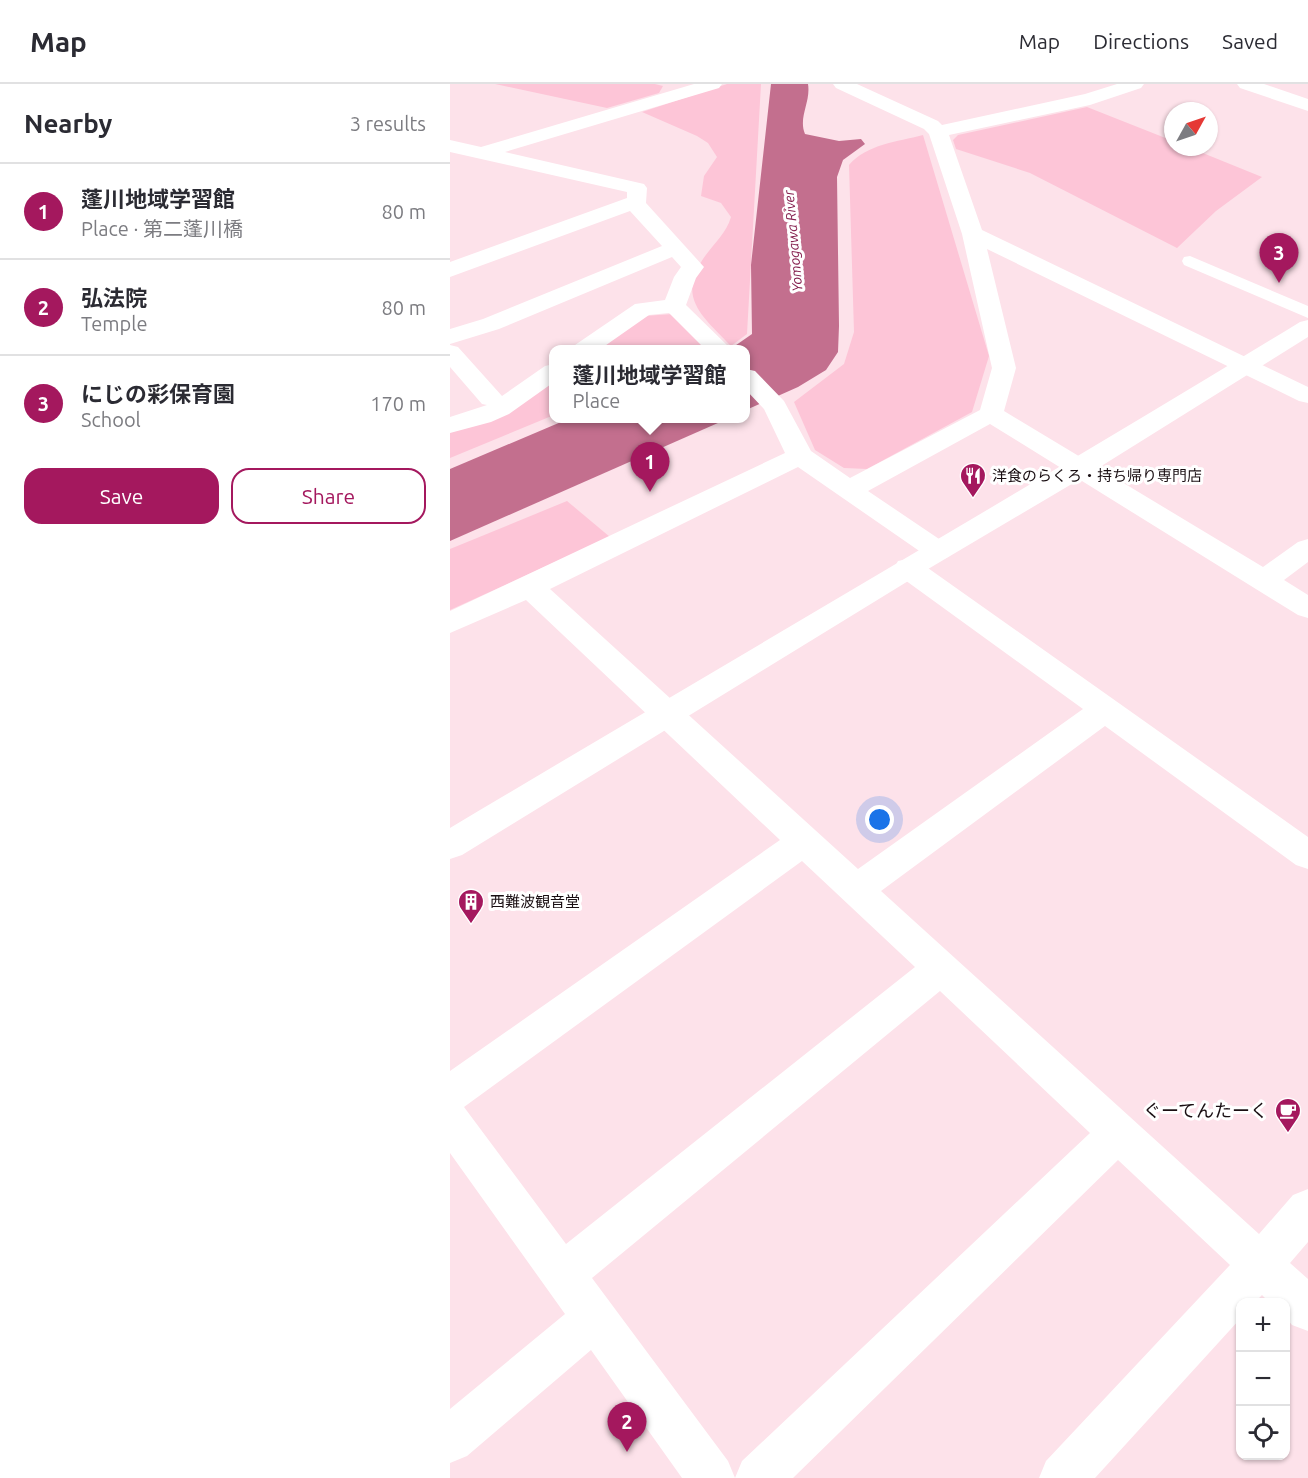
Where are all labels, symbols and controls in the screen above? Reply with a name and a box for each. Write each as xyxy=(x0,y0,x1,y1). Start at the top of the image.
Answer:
text: Map xyxy=(30,26,87,57)
text: Map xyxy=(1019,29,1060,53)
text: Directions xyxy=(1093,29,1189,53)
text: Saved xyxy=(1222,29,1278,53)
north arrow xyxy=(1164,102,1218,156)
text: Nearby xyxy=(24,109,112,138)
text: 3 results xyxy=(350,112,426,135)
text: 蓬川地域学習館 xyxy=(81,186,235,211)
water label: Yomogawa River xyxy=(781,189,805,292)
text: 1 xyxy=(38,200,49,223)
text: 80 m xyxy=(382,200,426,223)
text: Place · 第二蓬川橋 xyxy=(81,217,243,240)
pin: 3 xyxy=(1260,234,1298,283)
text: 弘法院 xyxy=(81,285,147,310)
text: 2 xyxy=(38,296,49,319)
text: 80 m xyxy=(382,296,426,319)
text: Temple xyxy=(81,312,147,335)
popup xyxy=(549,345,750,423)
text: 蓬川地域学習館 xyxy=(572,362,727,387)
text: にじの彩保育園 xyxy=(81,381,235,406)
text: Place xyxy=(572,389,620,412)
text: 3 xyxy=(38,392,49,415)
text: 170 m xyxy=(370,392,426,415)
text: School xyxy=(81,408,141,431)
pin: 1 xyxy=(630,442,670,492)
restaurant icon: 洋食のらくろ・持ち帰り専門店 xyxy=(958,461,988,499)
place label: 洋食のらくろ・持ち帰り専門店 xyxy=(992,467,1202,484)
button: Save xyxy=(24,468,219,524)
button: Share xyxy=(231,468,426,524)
your location xyxy=(865,805,894,834)
building icon: 西難波観音堂 xyxy=(456,887,486,925)
place label: 西難波観音堂 xyxy=(490,893,580,910)
cafe icon: ぐーてんたーく xyxy=(1273,1096,1303,1134)
place label: ぐーてんたーく xyxy=(1143,1100,1268,1120)
map controls xyxy=(1236,1298,1290,1460)
button: + xyxy=(1236,1298,1290,1352)
button: − xyxy=(1236,1352,1290,1406)
pin: 2 xyxy=(608,1402,646,1452)
button: locate xyxy=(1236,1406,1290,1460)

